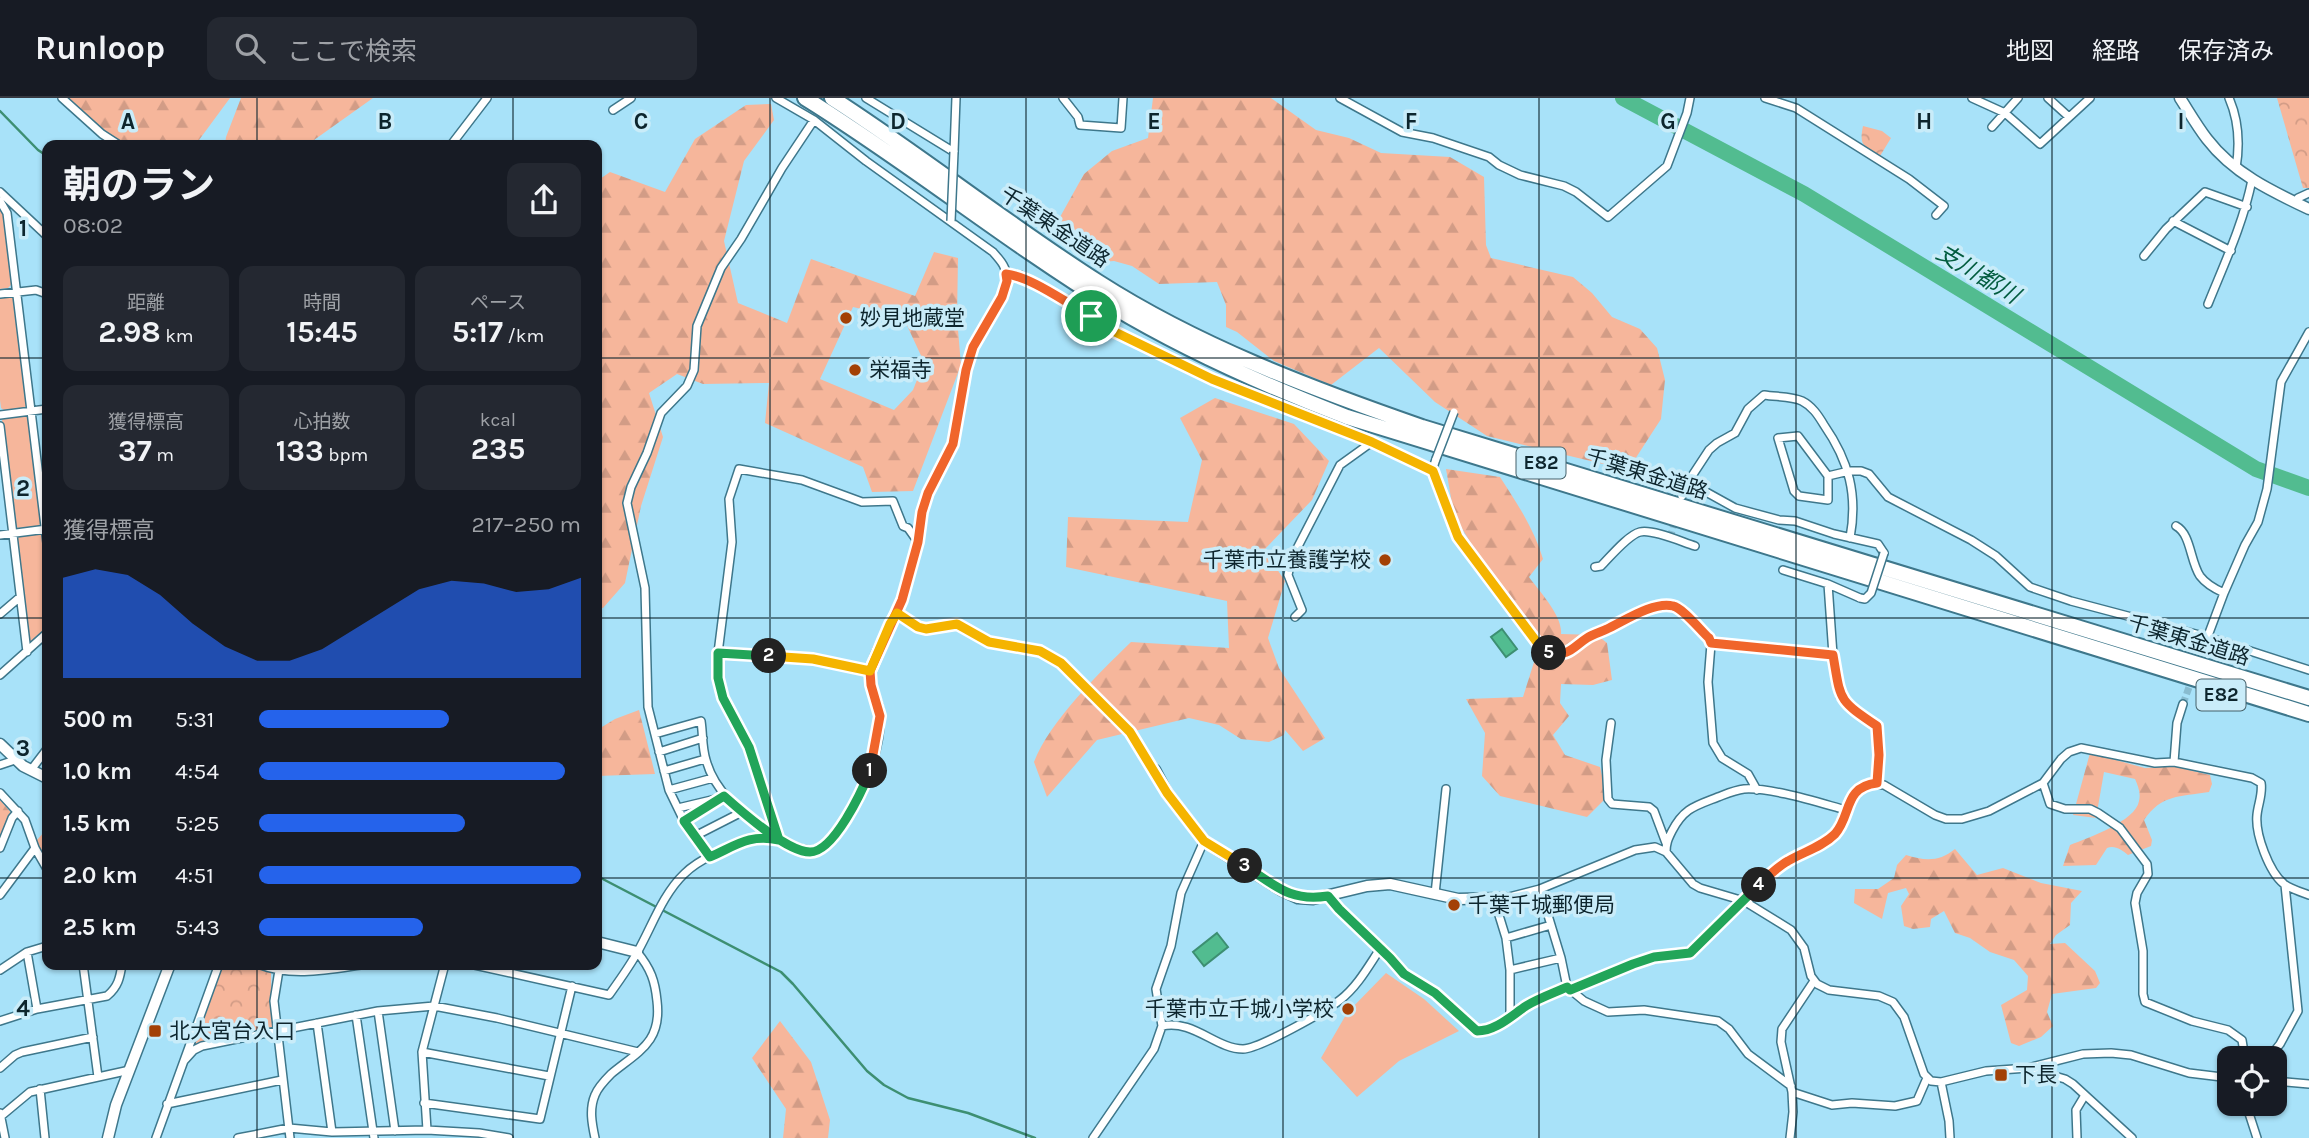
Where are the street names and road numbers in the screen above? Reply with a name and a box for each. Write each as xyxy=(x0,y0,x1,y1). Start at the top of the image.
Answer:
street label: 千葉東金道路 xyxy=(996,182,1114,272)
street label: 千葉東金道路 xyxy=(1583,444,1711,504)
road number: E82 xyxy=(1516,448,1566,478)
street label: 千葉東金道路 xyxy=(2125,610,2253,670)
road number: E82 xyxy=(2196,680,2246,710)

